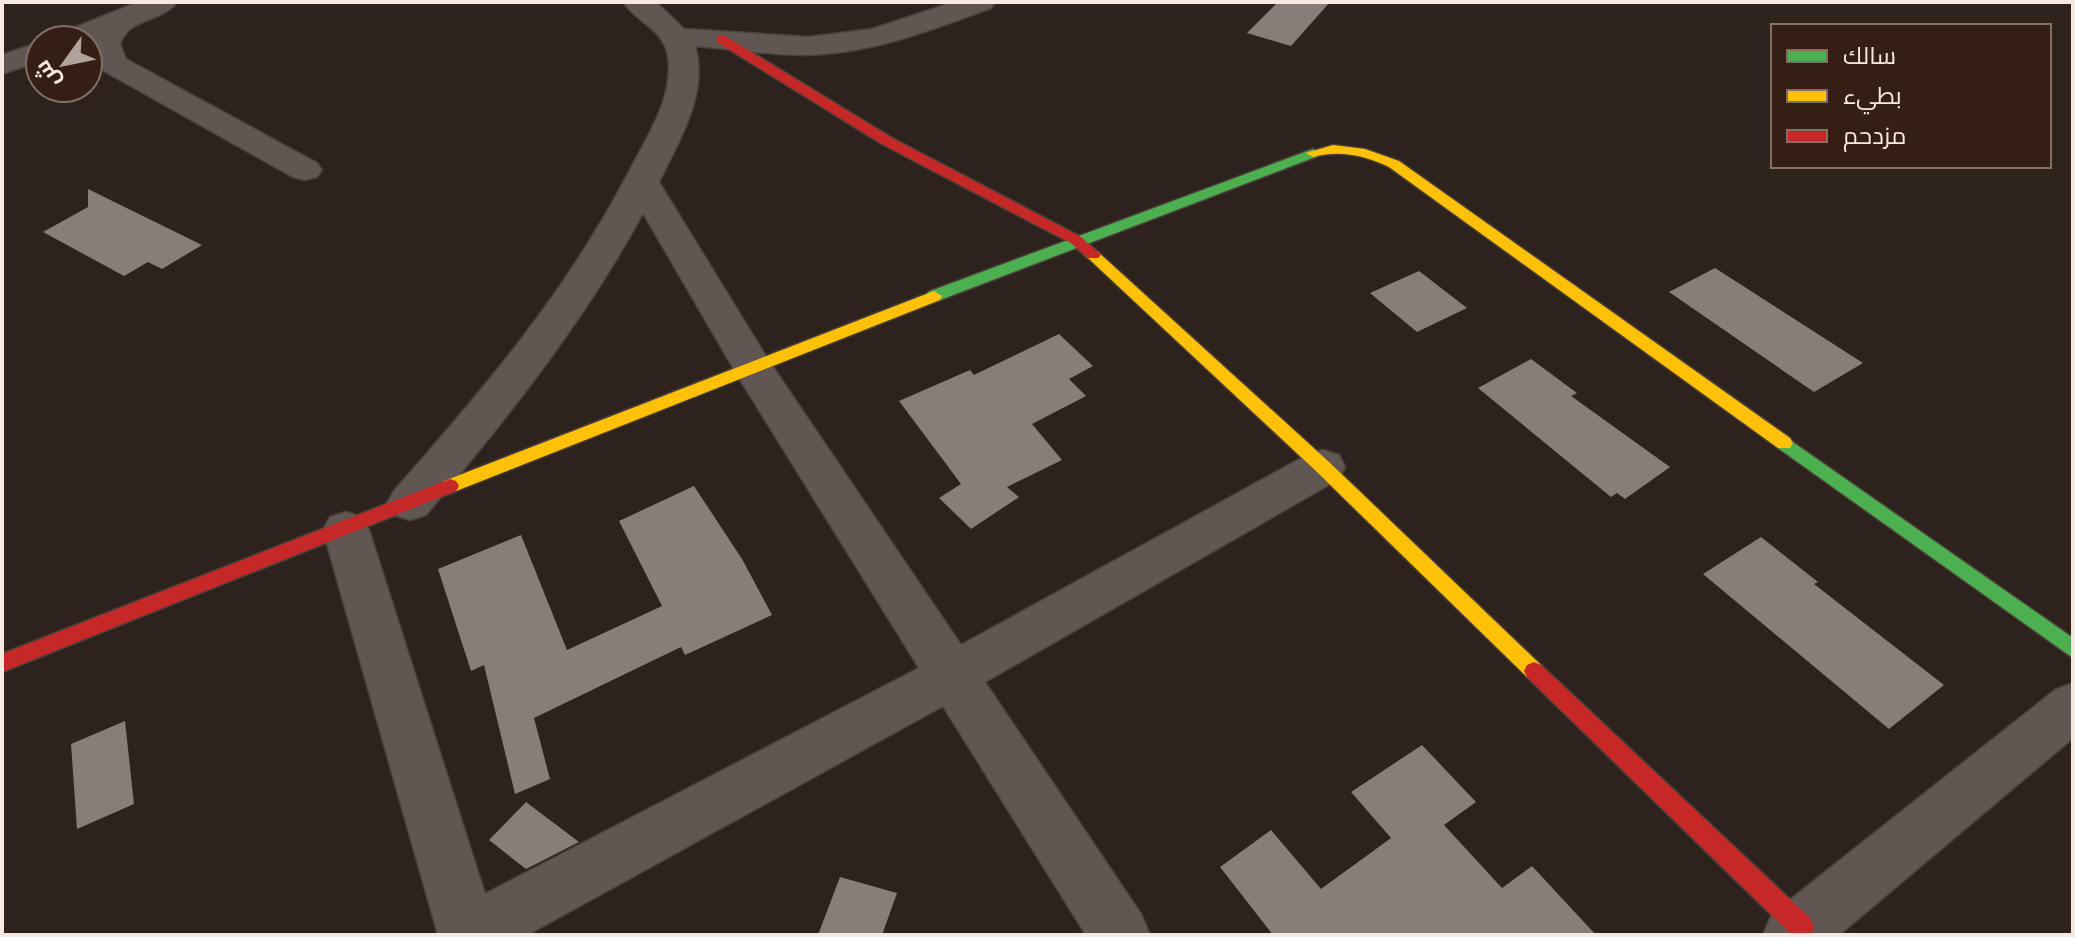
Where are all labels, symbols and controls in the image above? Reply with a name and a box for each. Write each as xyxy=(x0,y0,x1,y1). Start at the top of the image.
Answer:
north arrow xyxy=(24,24,104,104)
legend xyxy=(1771,24,2051,168)
text: سالك xyxy=(1843,42,1896,69)
text: ش xyxy=(29,55,67,93)
text: بطيء xyxy=(1843,82,1902,115)
text: مزدحم xyxy=(1843,122,1906,152)

